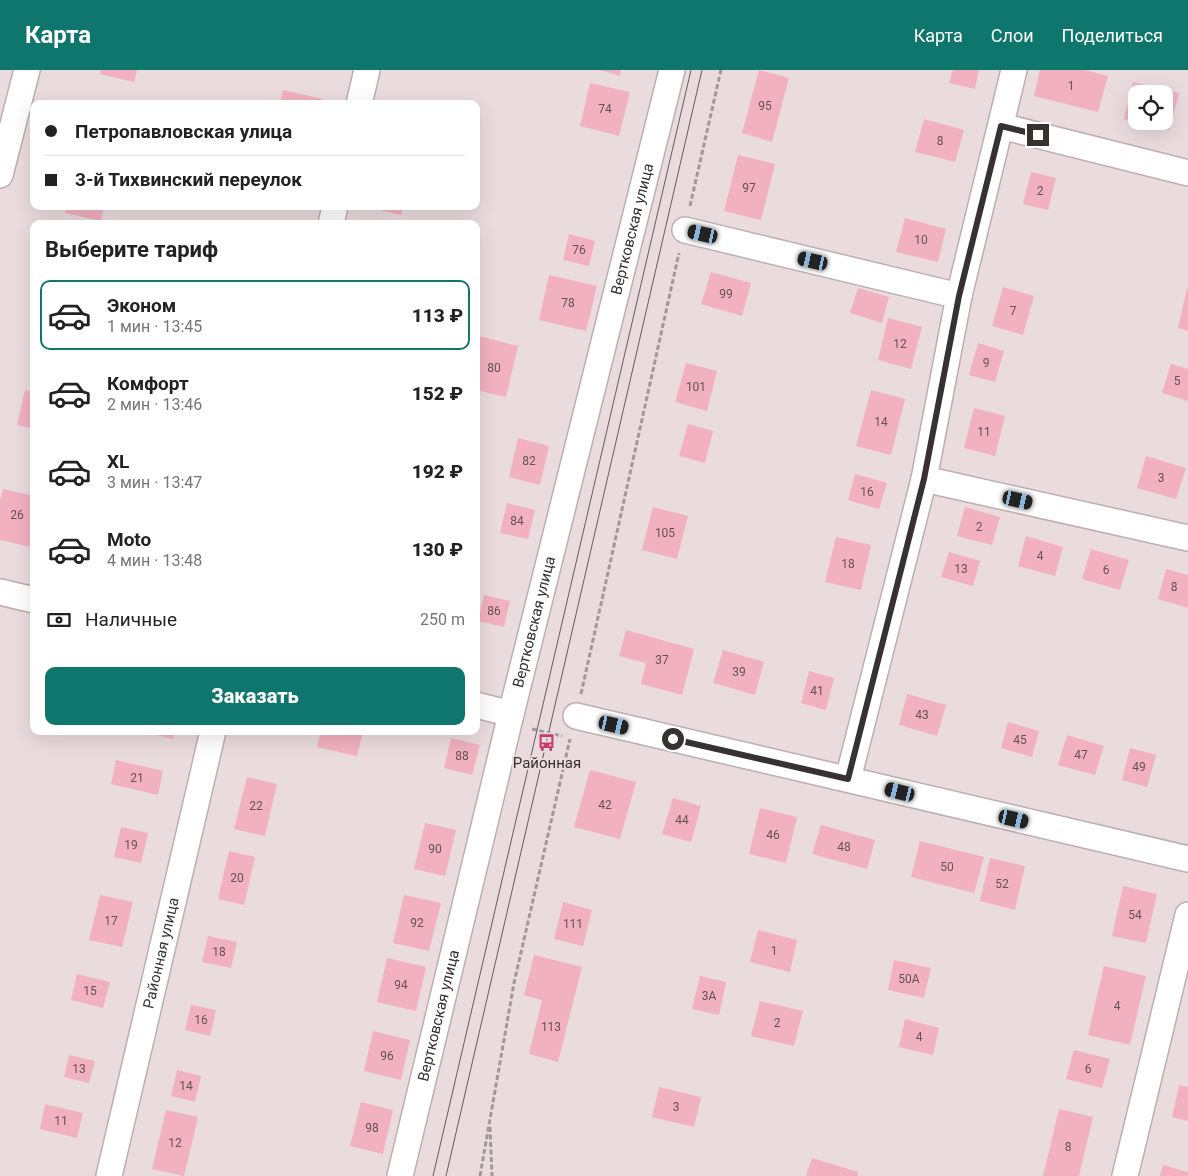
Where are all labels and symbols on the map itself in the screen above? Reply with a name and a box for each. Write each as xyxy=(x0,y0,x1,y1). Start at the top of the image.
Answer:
house number: 1 xyxy=(1068,79,1074,93)
house number: 95 xyxy=(758,99,772,113)
house number: 74 xyxy=(598,102,612,116)
route end xyxy=(1027,124,1049,146)
house number: 8 xyxy=(937,134,944,148)
street label: Вертковская улица xyxy=(607,161,657,297)
house number: 97 xyxy=(742,181,756,195)
house number: 2 xyxy=(1037,184,1044,198)
car xyxy=(686,223,719,245)
house number: 10 xyxy=(914,233,928,247)
house number: 76 xyxy=(572,243,586,257)
car xyxy=(796,250,829,272)
house number: 99 xyxy=(719,287,733,301)
house number: 78 xyxy=(561,296,575,310)
house number: 7 xyxy=(1010,304,1017,318)
house number: 12 xyxy=(893,337,907,351)
house number: 9 xyxy=(983,356,989,370)
house number: 80 xyxy=(487,361,501,375)
house number: 5 xyxy=(1174,374,1181,388)
house number: 101 xyxy=(686,380,706,394)
house number: 14 xyxy=(874,415,888,429)
house number: 11 xyxy=(977,425,991,439)
house number: 82 xyxy=(522,454,536,468)
house number: 3 xyxy=(1158,471,1164,485)
house number: 16 xyxy=(860,485,874,499)
car xyxy=(1001,489,1034,511)
house number: 26 xyxy=(10,508,24,522)
house number: 84 xyxy=(510,514,524,528)
house number: 2 xyxy=(976,520,983,534)
house number: 105 xyxy=(655,526,675,540)
house number: 4 xyxy=(1037,549,1044,563)
street label: Вертковская улица xyxy=(509,554,559,690)
house number: 18 xyxy=(841,557,855,571)
house number: 13 xyxy=(954,562,968,576)
house number: 6 xyxy=(1103,563,1110,577)
house number: 8 xyxy=(1171,580,1178,594)
house number: 86 xyxy=(487,604,501,618)
house number: 37 xyxy=(655,653,669,667)
house number: 39 xyxy=(732,665,746,679)
house number: 41 xyxy=(810,684,824,698)
house number: 43 xyxy=(915,708,929,722)
car xyxy=(597,714,630,736)
route start xyxy=(662,728,684,750)
bus stop icon: Районная xyxy=(537,732,557,752)
house number: 45 xyxy=(1013,733,1027,747)
house number: 47 xyxy=(1074,748,1088,762)
house number: 88 xyxy=(455,749,469,763)
place label: Районная xyxy=(513,754,581,772)
house number: 49 xyxy=(1132,760,1146,774)
house number: 21 xyxy=(130,771,144,785)
car xyxy=(883,781,916,803)
house number: 42 xyxy=(598,798,612,812)
house number: 22 xyxy=(249,799,263,813)
car xyxy=(997,808,1030,830)
house number: 44 xyxy=(675,813,689,827)
house number: 46 xyxy=(766,828,780,842)
house number: 19 xyxy=(124,838,138,852)
house number: 48 xyxy=(837,840,851,854)
house number: 90 xyxy=(428,842,442,856)
house number: 50 xyxy=(940,860,954,874)
house number: 20 xyxy=(230,871,244,885)
house number: 52 xyxy=(995,877,1009,891)
street label: Районная улица xyxy=(139,896,183,1010)
house number: 54 xyxy=(1128,908,1142,922)
house number: 17 xyxy=(104,914,118,928)
house number: 92 xyxy=(410,916,424,930)
house number: 111 xyxy=(563,917,583,931)
house number: 1 xyxy=(771,944,777,958)
house number: 18 xyxy=(212,945,226,959)
street label: Вертковская улица xyxy=(414,948,463,1083)
house number: 50А xyxy=(898,972,920,986)
house number: 94 xyxy=(394,978,408,992)
house number: 15 xyxy=(83,984,97,998)
house number: 3А xyxy=(702,989,716,1003)
house number: 4 xyxy=(1114,999,1121,1013)
house number: 16 xyxy=(194,1013,208,1027)
house number: 2 xyxy=(774,1016,781,1030)
house number: 113 xyxy=(541,1020,561,1034)
house number: 4 xyxy=(916,1030,923,1044)
house number: 96 xyxy=(380,1049,394,1063)
house number: 13 xyxy=(72,1062,86,1076)
house number: 6 xyxy=(1085,1062,1092,1076)
house number: 14 xyxy=(179,1079,193,1093)
house number: 3 xyxy=(673,1100,679,1114)
house number: 11 xyxy=(54,1114,68,1128)
house number: 98 xyxy=(365,1121,379,1135)
house number: 12 xyxy=(168,1136,182,1150)
house number: 8 xyxy=(1065,1140,1072,1154)

